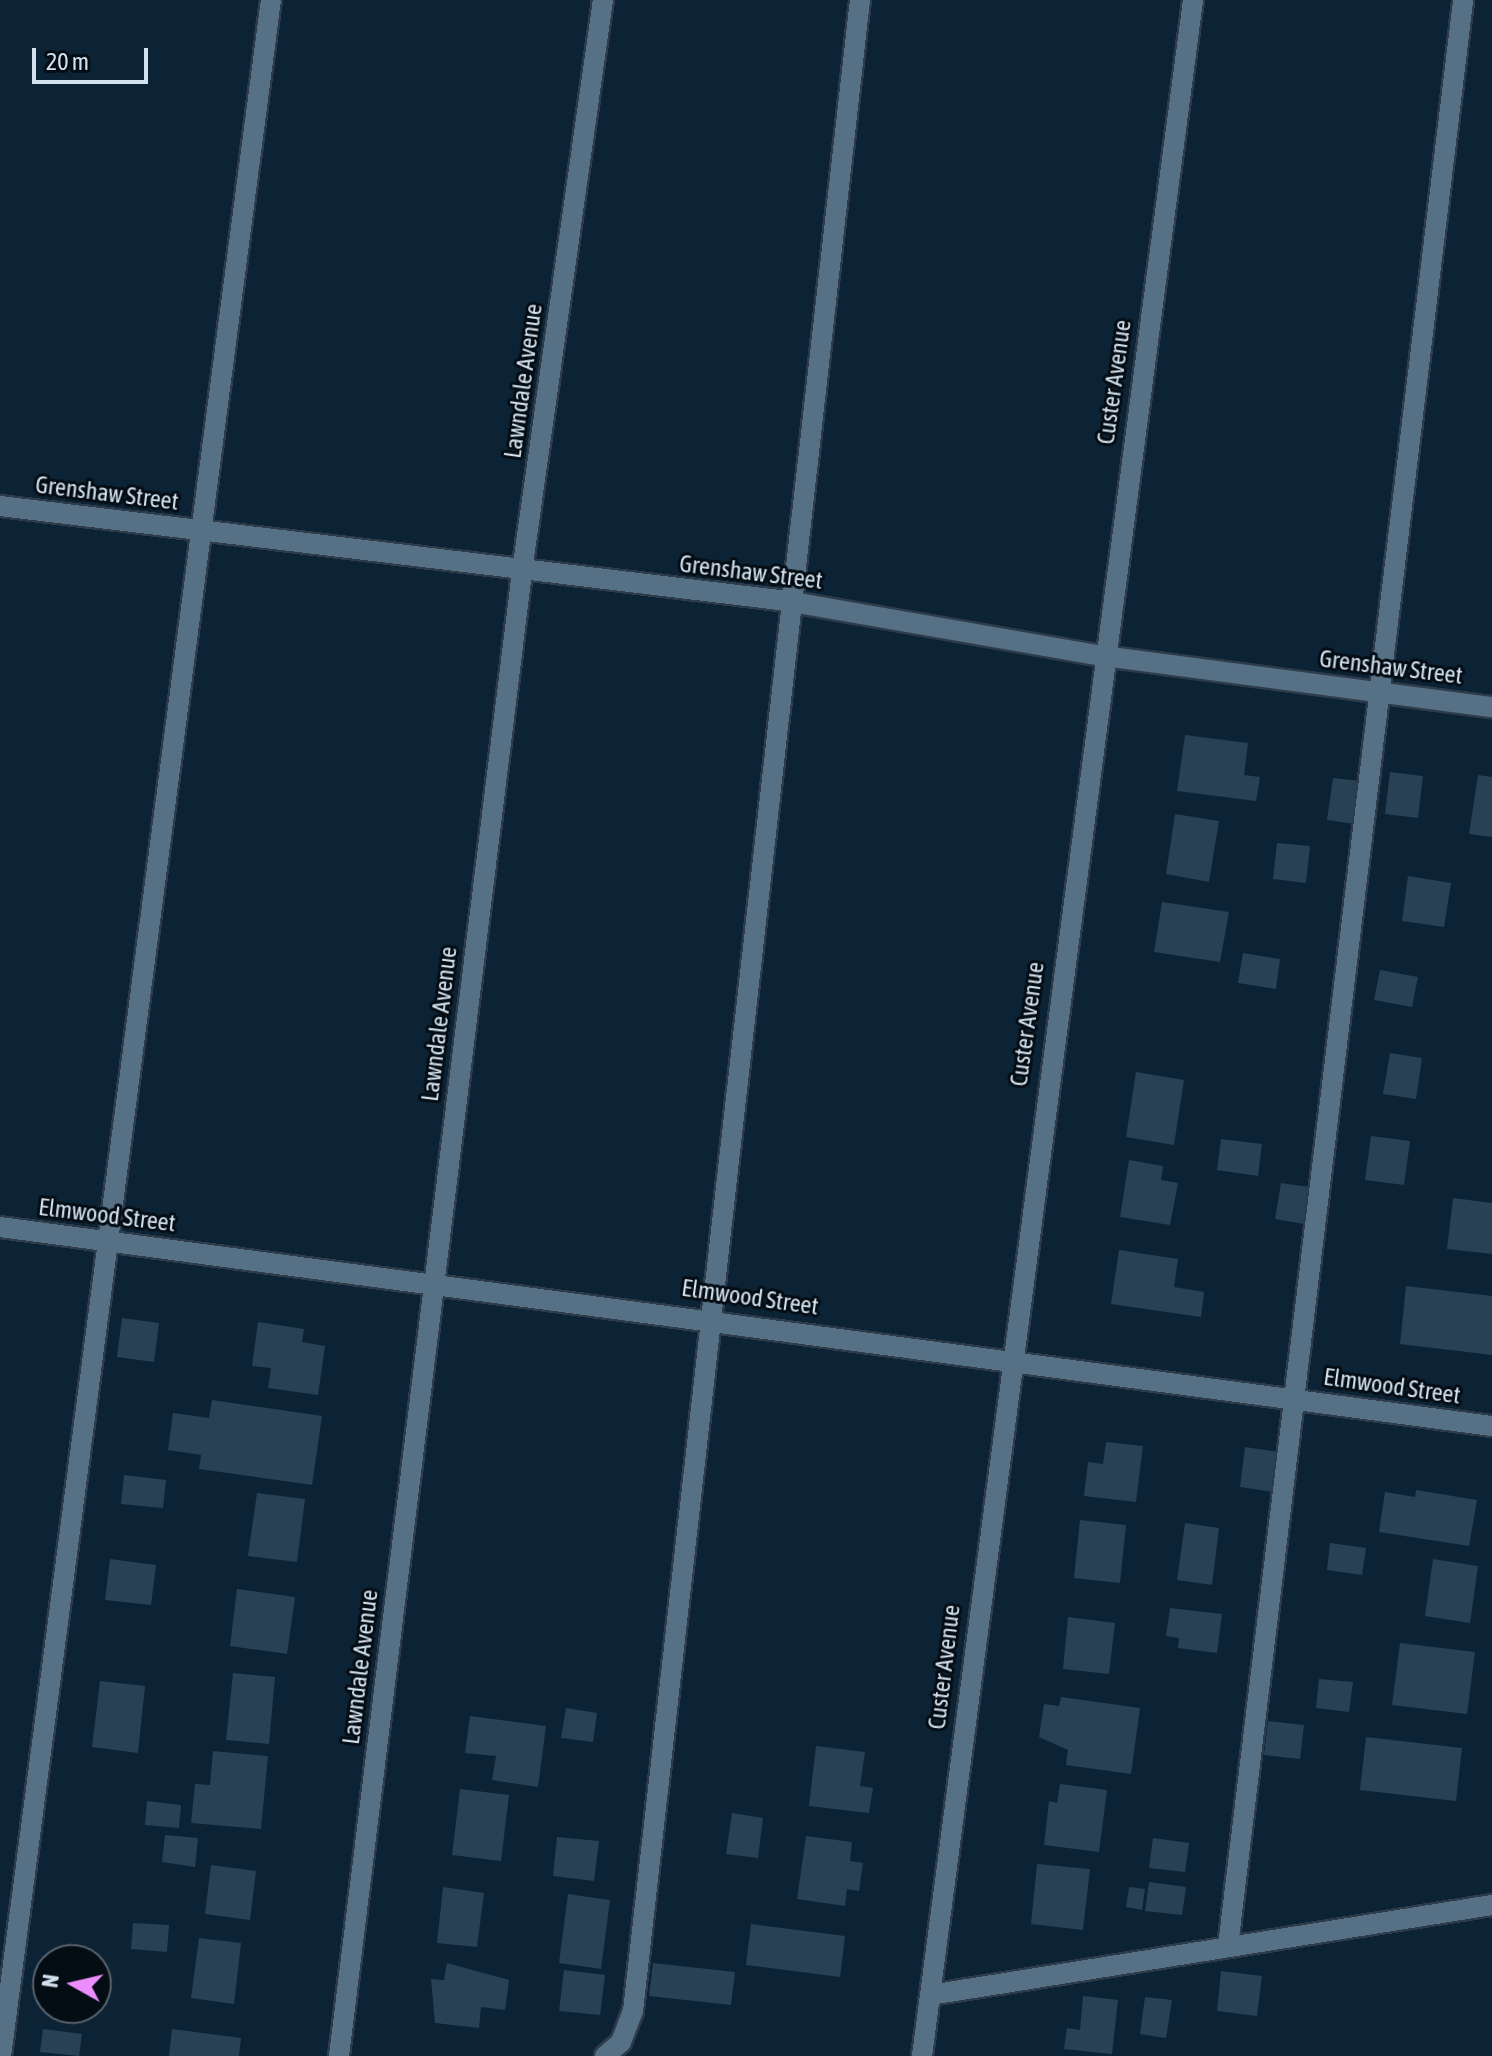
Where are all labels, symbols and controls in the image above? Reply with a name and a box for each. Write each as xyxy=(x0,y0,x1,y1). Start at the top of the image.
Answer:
scale bar xyxy=(36,32,152,82)
text: 20 m xyxy=(46,48,89,75)
street label: Lawndale Avenue xyxy=(498,302,548,460)
street label: Custer Avenue xyxy=(1091,318,1137,446)
street label: Grenshaw Street xyxy=(34,470,180,516)
street label: Grenshaw Street xyxy=(678,549,824,595)
street label: Grenshaw Street xyxy=(1318,644,1464,690)
street label: Lawndale Avenue xyxy=(415,945,463,1103)
street label: Custer Avenue xyxy=(1004,960,1050,1088)
street label: Elmwood Street xyxy=(37,1192,177,1238)
street label: Elmwood Street xyxy=(680,1273,820,1321)
street label: Elmwood Street xyxy=(1322,1362,1462,1410)
street label: Lawndale Avenue xyxy=(336,1588,384,1746)
street label: Custer Avenue xyxy=(922,1603,966,1731)
north arrow xyxy=(32,1944,112,2024)
text: N xyxy=(36,1973,64,1989)

